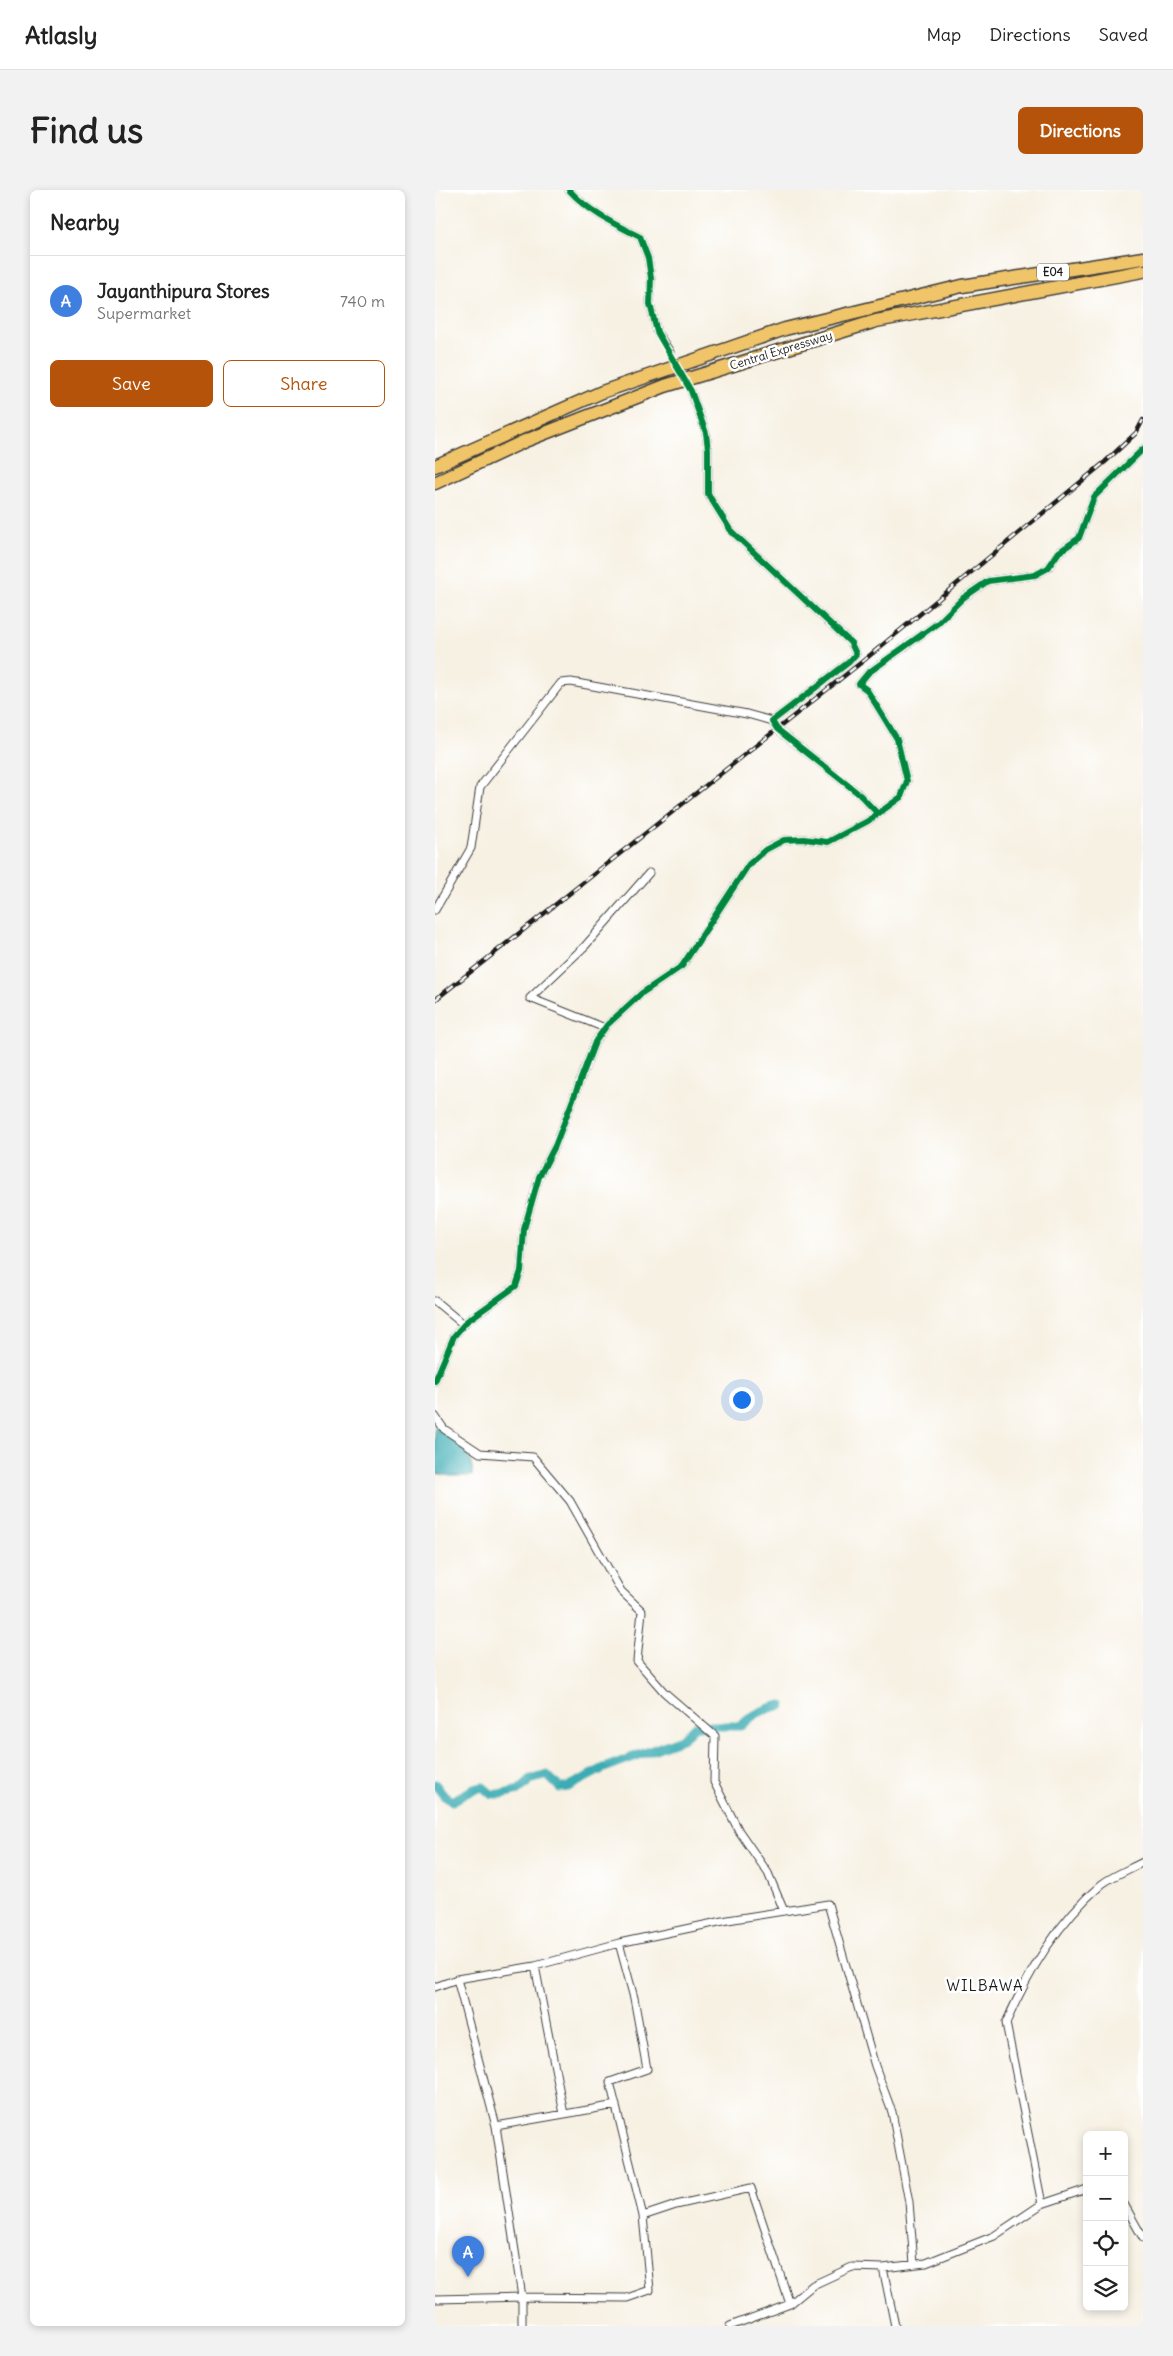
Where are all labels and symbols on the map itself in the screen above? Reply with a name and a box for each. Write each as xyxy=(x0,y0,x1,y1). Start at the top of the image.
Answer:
road number: E04 xyxy=(1037,264,1069,280)
street label: Central Expressway xyxy=(728,327,834,373)
your location xyxy=(729,1387,755,1413)
district label: WILBAWA xyxy=(946,1976,1024,1995)
pin: A xyxy=(452,2236,484,2277)

